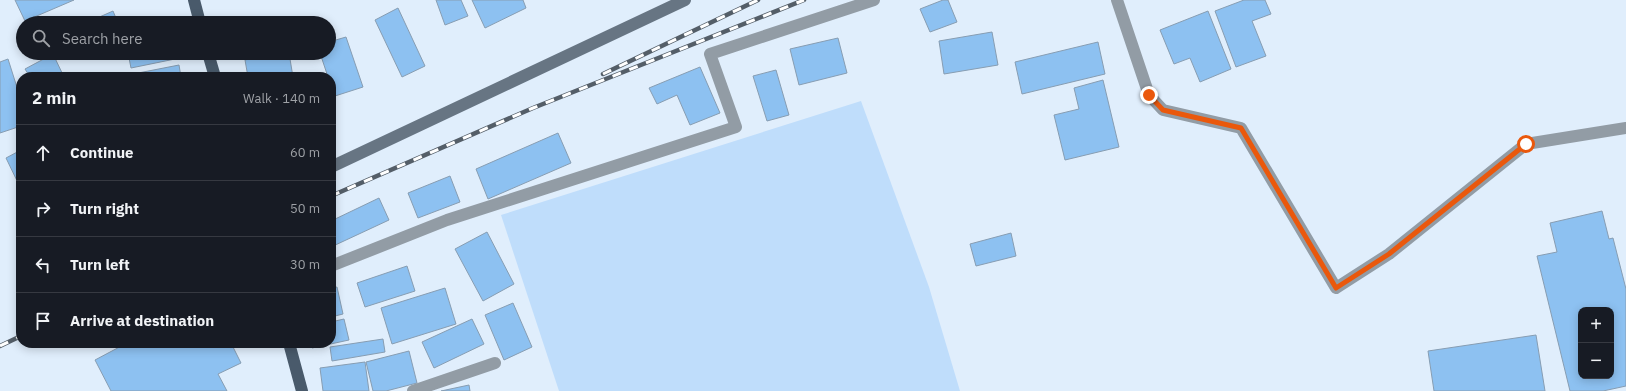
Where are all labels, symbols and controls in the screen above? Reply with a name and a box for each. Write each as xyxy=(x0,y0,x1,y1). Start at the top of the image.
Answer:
search box xyxy=(16,16,336,60)
icon: search xyxy=(30,27,52,49)
text: Search here xyxy=(62,29,142,48)
route end xyxy=(1140,86,1158,104)
text: 2 min xyxy=(32,87,76,109)
text: Walk · 140 m xyxy=(243,90,320,107)
route start xyxy=(1517,135,1535,153)
icon: ahead xyxy=(32,142,54,164)
text: Continue xyxy=(70,143,134,162)
text: 60 m xyxy=(290,144,320,161)
icon: right xyxy=(32,198,54,220)
text: Turn right xyxy=(70,199,139,218)
text: 50 m xyxy=(290,200,320,217)
icon: left xyxy=(32,254,54,276)
text: Turn left xyxy=(70,255,130,274)
text: 30 m xyxy=(290,256,320,273)
map controls xyxy=(1578,307,1614,379)
button: + xyxy=(1578,307,1614,343)
icon: arrive xyxy=(32,310,54,332)
text: Arrive at destination xyxy=(70,311,214,330)
button: − xyxy=(1578,343,1614,379)

